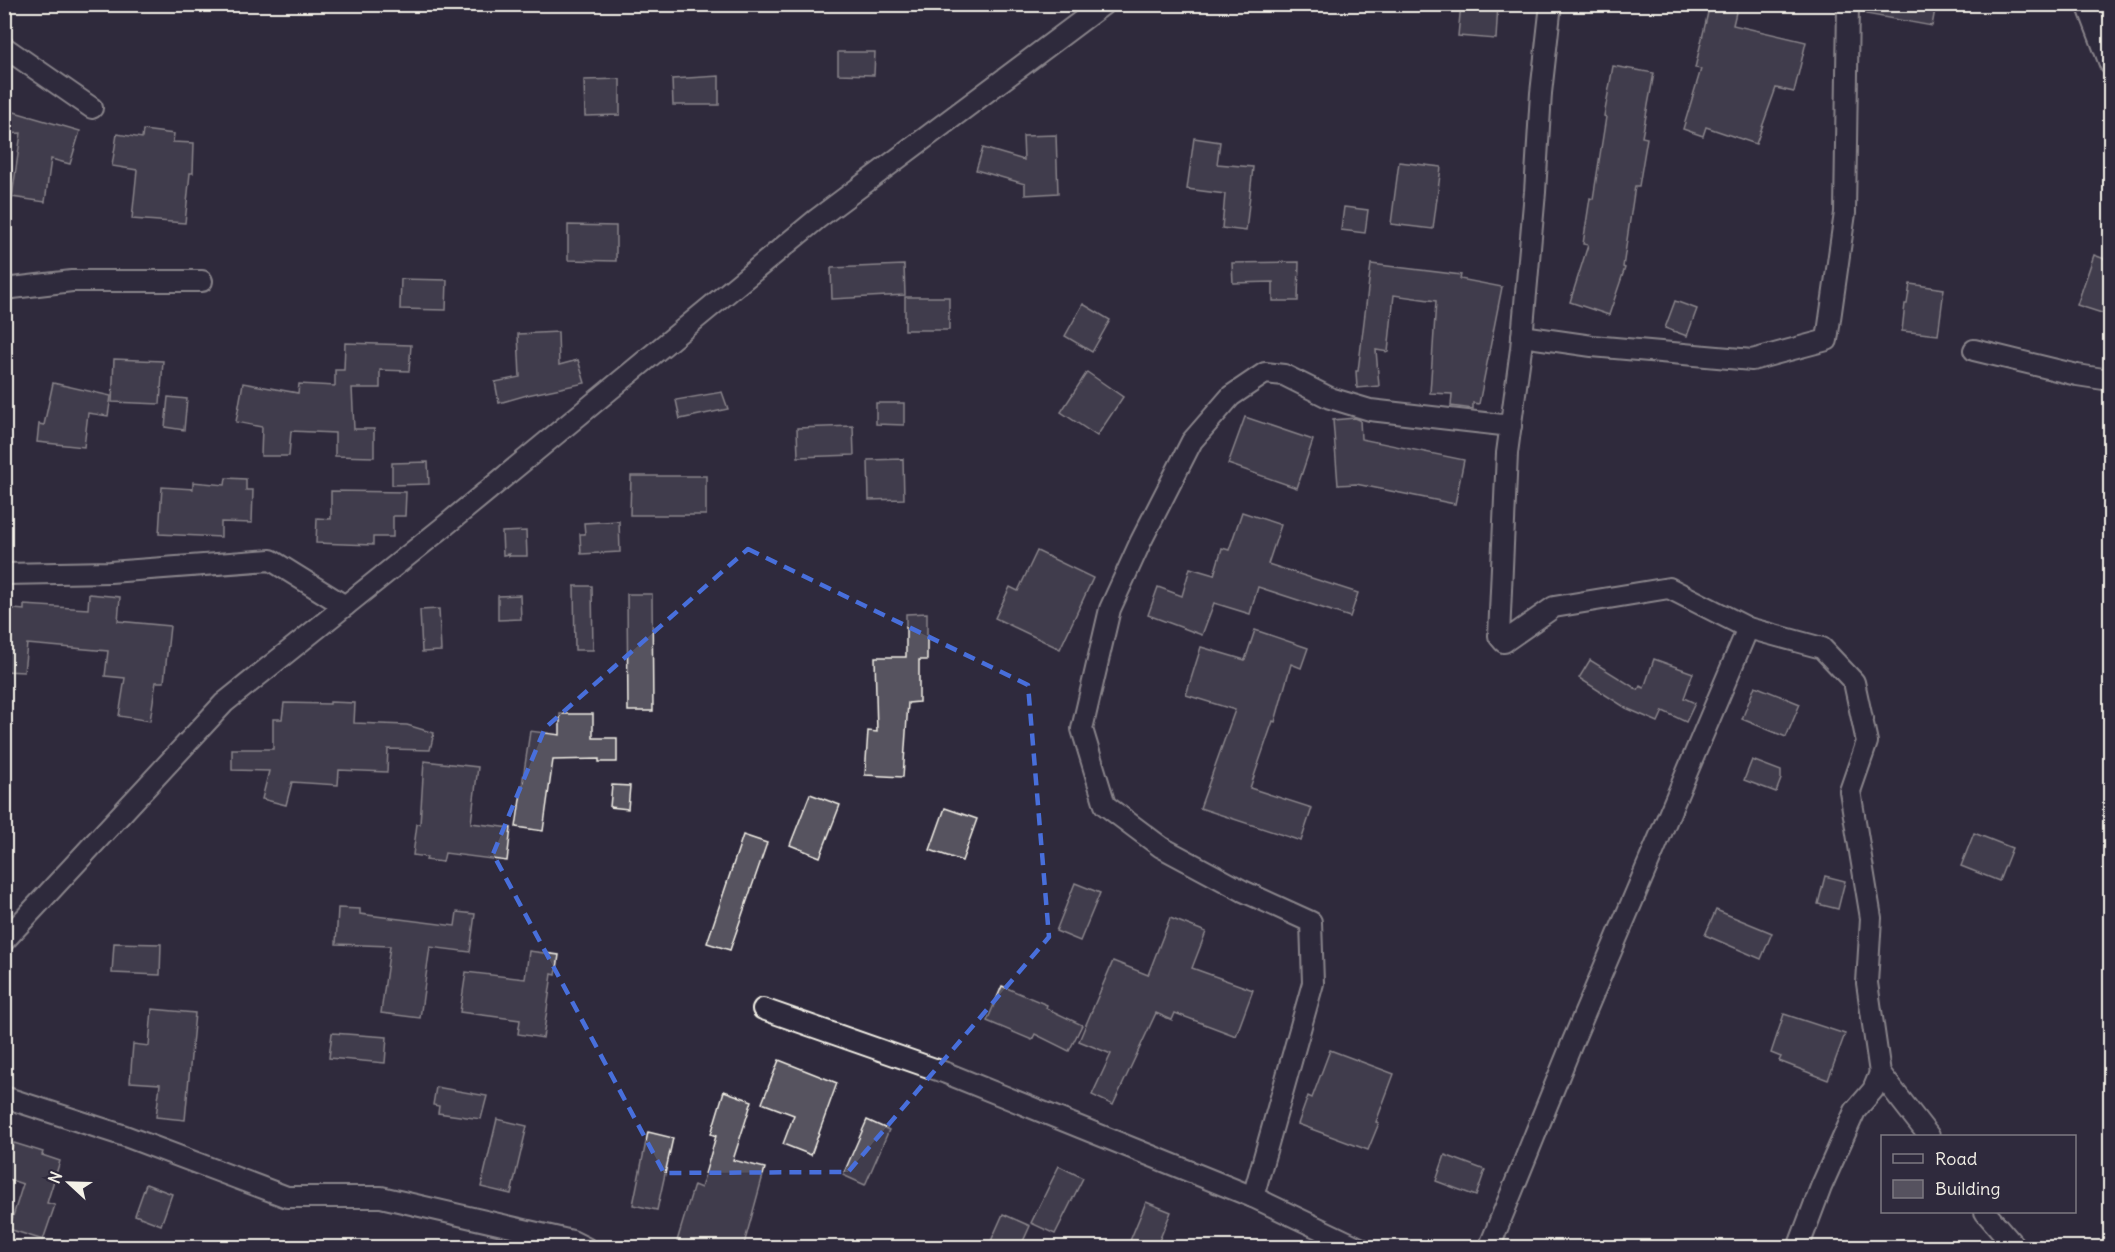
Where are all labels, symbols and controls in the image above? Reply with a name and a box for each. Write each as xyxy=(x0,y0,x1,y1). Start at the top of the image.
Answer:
legend xyxy=(1881,1135,2076,1213)
text: Road xyxy=(1935,1147,1978,1170)
north arrow xyxy=(39,1153,99,1213)
text: N xyxy=(44,1169,66,1186)
text: Building xyxy=(1935,1177,2000,1200)

